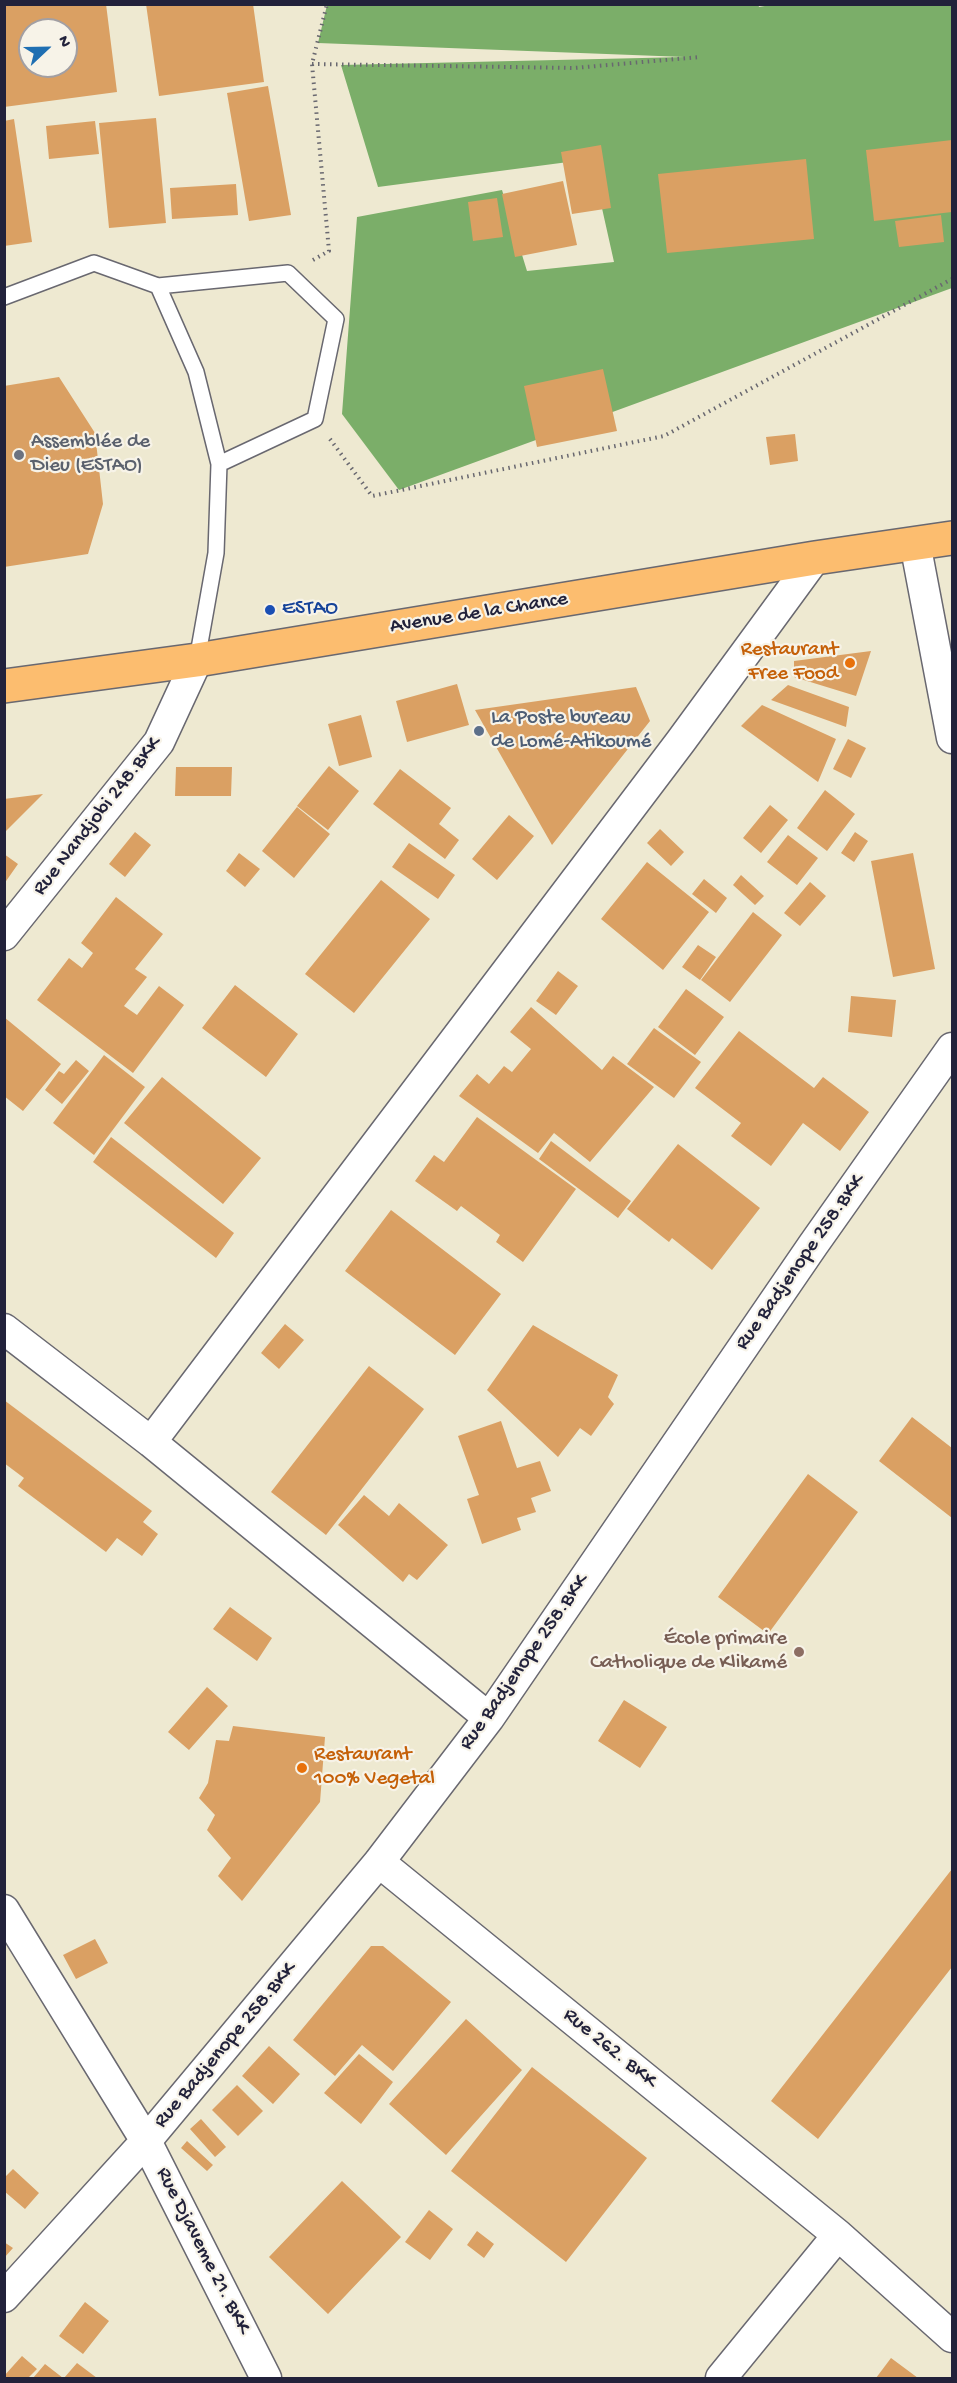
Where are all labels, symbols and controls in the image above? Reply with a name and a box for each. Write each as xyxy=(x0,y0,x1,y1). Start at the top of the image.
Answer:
north arrow xyxy=(18,18,78,78)
text: N xyxy=(53,33,74,50)
place label: Assemblée de Dieu (ESTAO) xyxy=(31,430,150,480)
marker: Assemblée de Dieu (ESTAO) xyxy=(12,448,26,462)
street label: Avenue de la Chance xyxy=(388,587,570,641)
place label: ESTAO xyxy=(282,597,338,623)
marker: ESTAO xyxy=(263,603,277,617)
place label: Restaurant Free Food xyxy=(741,638,838,688)
marker: Restaurant Free Food xyxy=(843,656,857,670)
place label: La Poste bureau de Lomé-Atikoumé xyxy=(491,706,651,756)
marker: La Poste bureau de Lomé-Atikoumé xyxy=(472,724,486,738)
street label: Rue Nandjobi 248.BKK xyxy=(28,733,168,901)
street label: Rue Badjenope 258.BKK xyxy=(731,1170,871,1356)
street label: Rue Badjenope 258.BKK xyxy=(455,1570,595,1756)
place label: École primaire Catholique de Klikamé xyxy=(590,1627,787,1677)
marker: École primaire Catholique de Klikamé xyxy=(792,1645,806,1659)
place label: Restaurant 100% Vegetal xyxy=(314,1743,435,1793)
marker: Restaurant 100% Vegetal xyxy=(295,1761,309,1775)
street label: Rue Badjenope 258.BKK xyxy=(149,1958,303,2134)
street label: Rue 262. BKK xyxy=(557,2004,661,2094)
street label: Rue Djaveme 21. BKK xyxy=(149,2164,255,2338)

